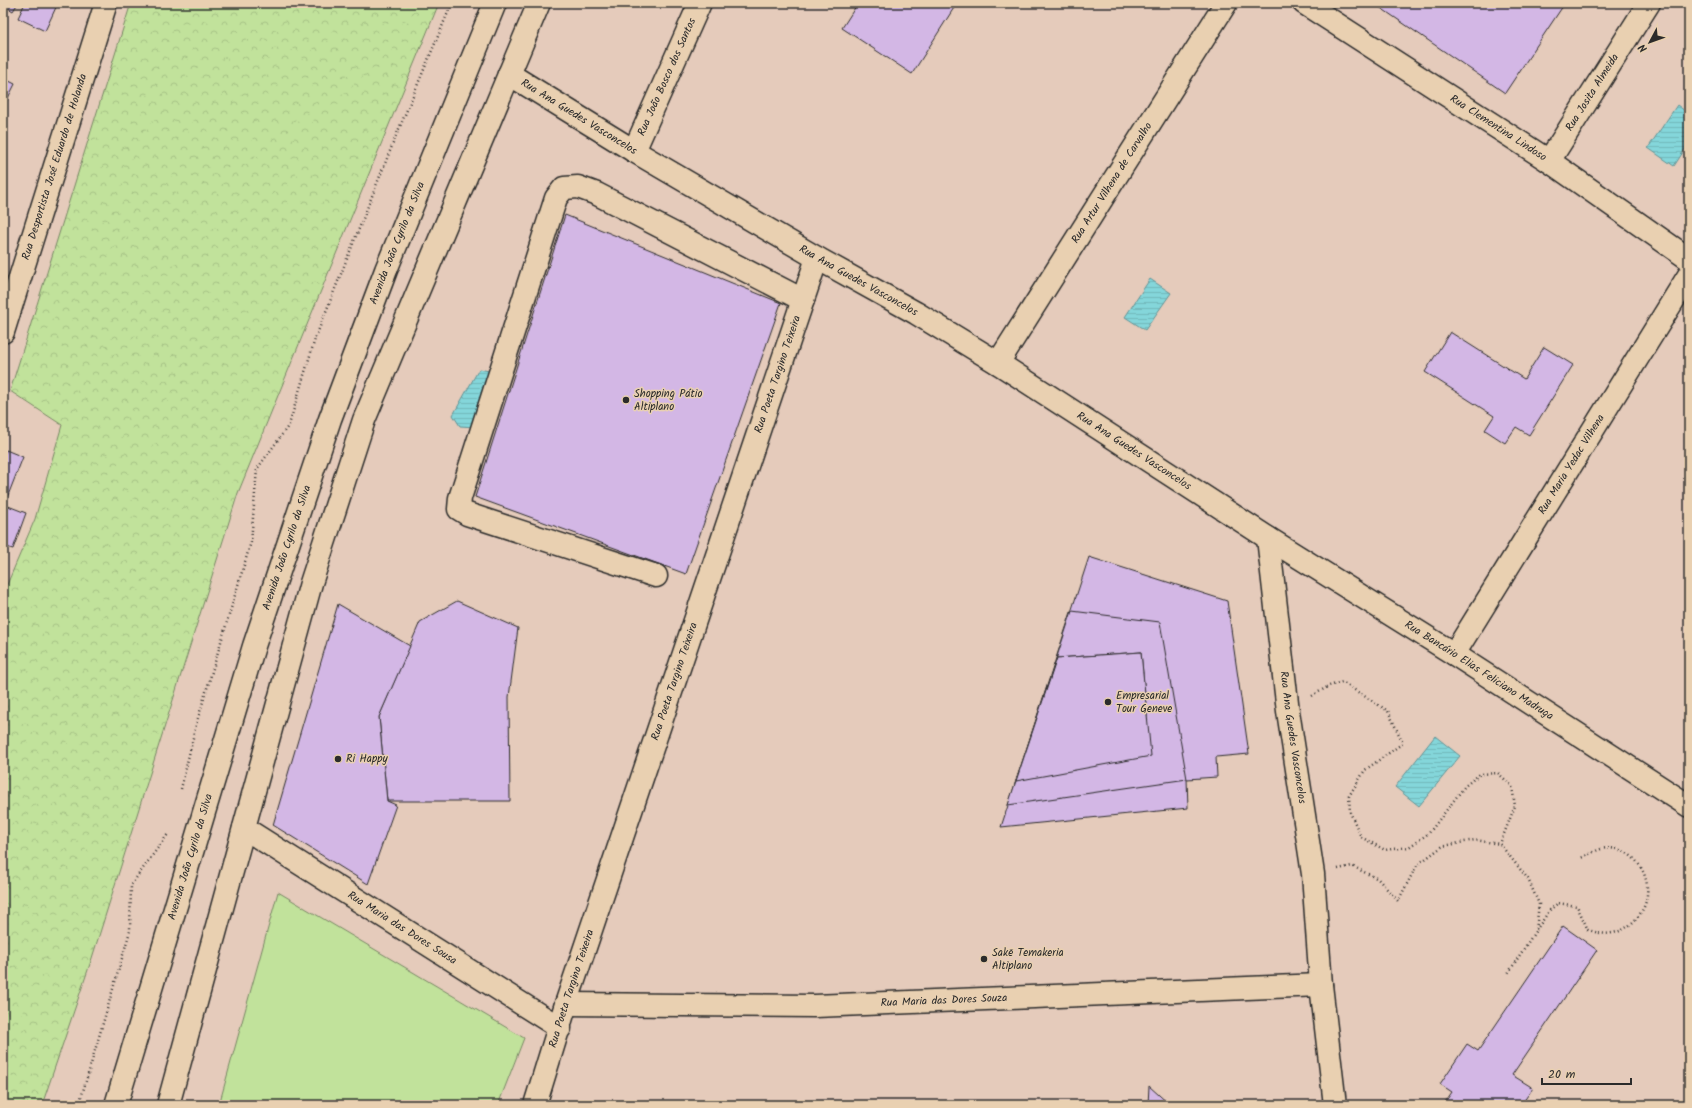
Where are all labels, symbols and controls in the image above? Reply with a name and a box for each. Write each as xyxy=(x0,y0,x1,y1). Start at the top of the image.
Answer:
street label: Rua João Bosco dos Santos xyxy=(633,15,701,139)
north arrow xyxy=(1630,22,1670,62)
text: N xyxy=(1634,39,1652,56)
street label: Rua Josita Almeida xyxy=(1561,50,1624,135)
street label: Rua Desportista José Eduardo de Holanda xyxy=(17,72,92,262)
street label: Rua Ana Guedes Vasconcelos xyxy=(517,74,641,160)
street label: Rua Clementina Lindoso xyxy=(1446,90,1550,166)
street label: Rua Artur Vilhena de Carvalho xyxy=(1067,119,1157,247)
street label: Avenida João Cyrilo da Silva xyxy=(365,179,430,307)
street label: Rua Ana Guedes Vasconcelos xyxy=(795,240,921,321)
street label: Rua Poeta Targino Teixeira xyxy=(750,313,806,436)
place label: Shopping Pátio Altiplano xyxy=(634,385,702,416)
marker: Shopping Pátio Altiplano xyxy=(621,395,631,405)
street label: Rua Ana Guedes Vasconcelos xyxy=(1073,407,1195,495)
street label: Rua Maria Yedac Vilhena xyxy=(1533,411,1610,518)
street label: Avenida João Cyrilo da Silva xyxy=(258,483,316,613)
street label: Rua Bancário Elias Feliciano Madruga xyxy=(1401,616,1557,725)
street label: Rua Poeta Targino Teixeira xyxy=(646,620,703,743)
street label: Rua Ana Guedes Vasconcelos xyxy=(1274,670,1311,805)
place label: Empresarial Tour Geneve xyxy=(1116,687,1172,718)
marker: Empresarial Tour Geneve xyxy=(1103,697,1113,707)
place label: Ri Happy xyxy=(346,750,388,768)
marker: Ri Happy xyxy=(333,754,343,764)
street label: Avenida João Cyrilo da Silva xyxy=(163,792,218,922)
street label: Rua Maria das Dores Sousa xyxy=(344,887,460,969)
street label: Rua Poeta Targino Teixeira xyxy=(544,927,599,1050)
place label: Sakē Temakeria Altiplano xyxy=(992,944,1064,975)
marker: Sakē Temakeria Altiplano xyxy=(979,954,989,964)
street label: Rua Maria das Dores Souza xyxy=(880,989,1008,1012)
scale bar xyxy=(1542,1060,1631,1086)
text: 20 m xyxy=(1548,1065,1576,1084)

